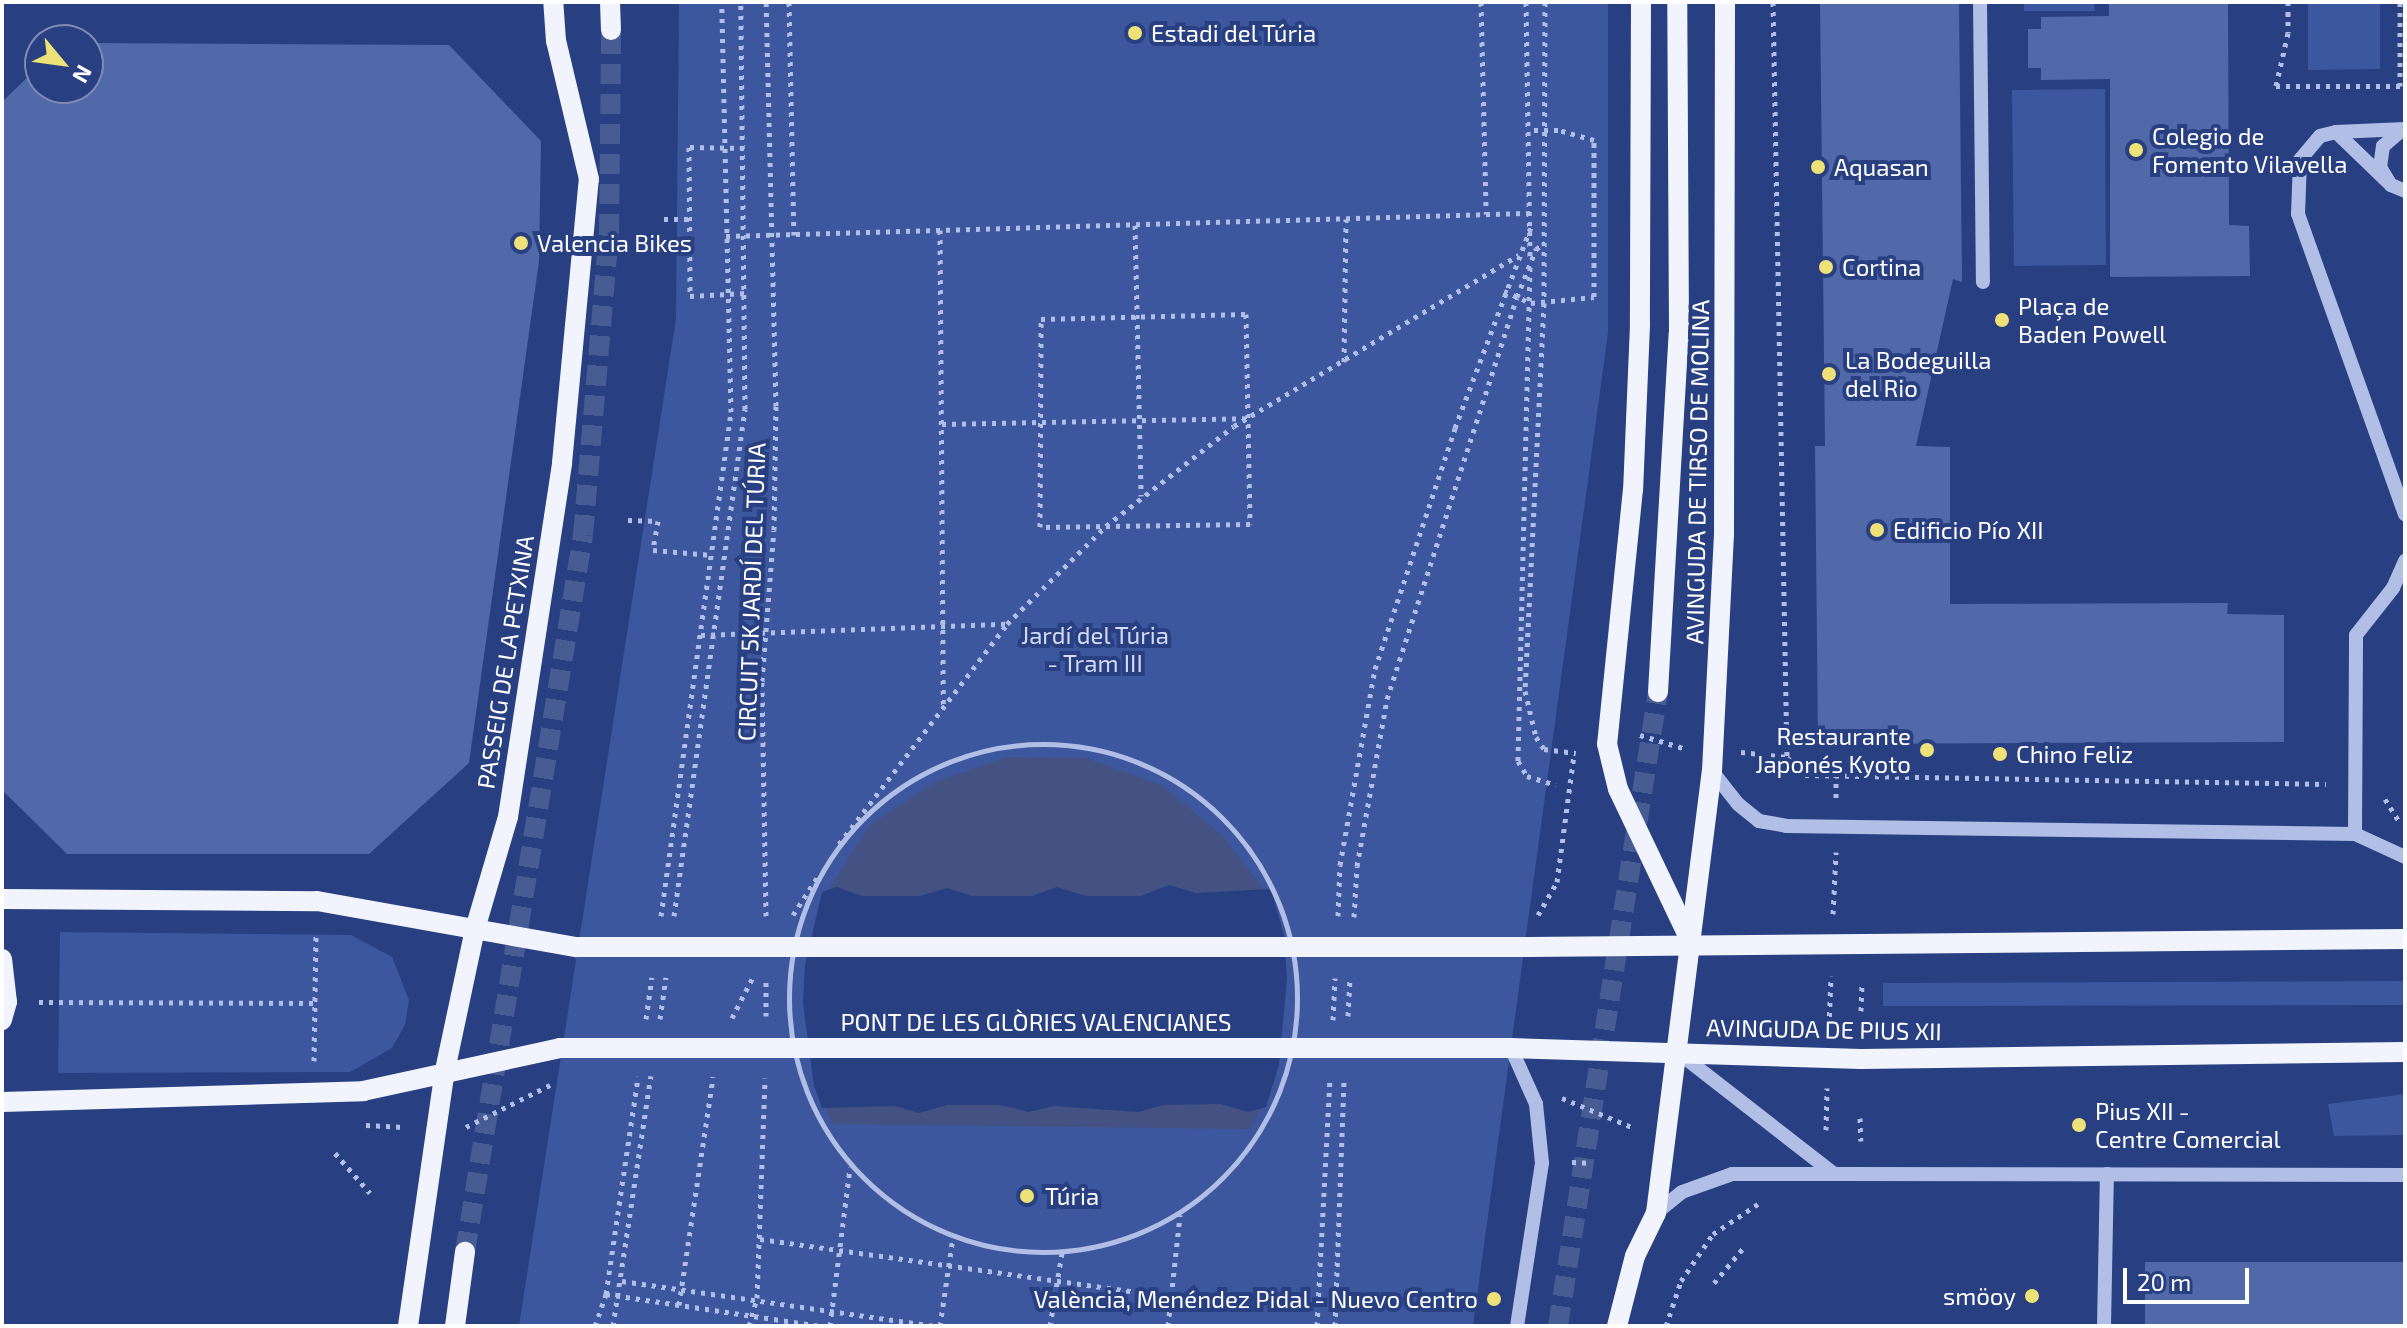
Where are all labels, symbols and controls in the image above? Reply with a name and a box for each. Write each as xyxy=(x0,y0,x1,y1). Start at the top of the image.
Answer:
place label: Estadi del Túria xyxy=(1151,19,1317,47)
north arrow xyxy=(24,24,104,104)
marker: Estadi del Túria xyxy=(1126,24,1144,42)
text: N xyxy=(68,61,98,88)
place label: Colegio de Fomento Vilavella xyxy=(2152,122,2348,178)
marker: Colegio de Fomento Vilavella xyxy=(2127,141,2145,159)
place label: Aquasan xyxy=(1834,153,1929,181)
marker: Aquasan xyxy=(1809,158,1827,176)
place label: Valencia Bikes xyxy=(537,229,692,257)
marker: Valencia Bikes xyxy=(512,234,530,252)
place label: Cortina xyxy=(1842,253,1921,281)
marker: Cortina xyxy=(1817,258,1835,276)
place label: Plaça de Baden Powell xyxy=(2018,292,2166,348)
street label: AVINGUDA DE TIRSO DE MOLINA xyxy=(1680,299,1714,645)
marker: Plaça de Baden Powell xyxy=(1993,311,2011,329)
place label: La Bodeguilla del Rio xyxy=(1845,346,1991,402)
marker: La Bodeguilla del Rio xyxy=(1820,365,1838,383)
street label: CIRCUIT 5K JARDÍ DEL TÚRIA xyxy=(731,441,771,743)
place label: Edificio Pío XII xyxy=(1893,516,2044,544)
marker: Edificio Pío XII xyxy=(1868,521,1886,539)
street label: PASSEIG DE LA PETXINA xyxy=(471,533,539,791)
park label: Jardí del Túria - Tram III xyxy=(1020,621,1170,677)
place label: Restaurante Japonés Kyoto xyxy=(1755,722,1911,778)
place label: Chino Feliz xyxy=(2016,740,2133,768)
marker: Restaurante Japonés Kyoto xyxy=(1918,741,1936,759)
marker: Chino Feliz xyxy=(1991,745,2009,763)
street label: PONT DE LES GLÒRIES VALENCIANES xyxy=(840,1008,1232,1036)
street label: AVINGUDA DE PIUS XII xyxy=(1706,1013,1942,1045)
place label: Pius XII - Centre Comercial xyxy=(2095,1097,2281,1153)
marker: Pius XII - Centre Comercial xyxy=(2070,1116,2088,1134)
place label: Túria xyxy=(1045,1182,1099,1210)
marker: Túria xyxy=(1016,1185,1038,1207)
scale bar xyxy=(2127,1252,2253,1302)
text: 20 m xyxy=(2137,1267,2191,1296)
place label: smöoy xyxy=(1943,1282,2016,1310)
place label: València, Menéndez Pidal - Nuevo Centro xyxy=(1033,1285,1478,1313)
marker: smöoy xyxy=(2023,1287,2041,1305)
marker: València, Menéndez Pidal - Nuevo Centro xyxy=(1485,1290,1503,1308)

